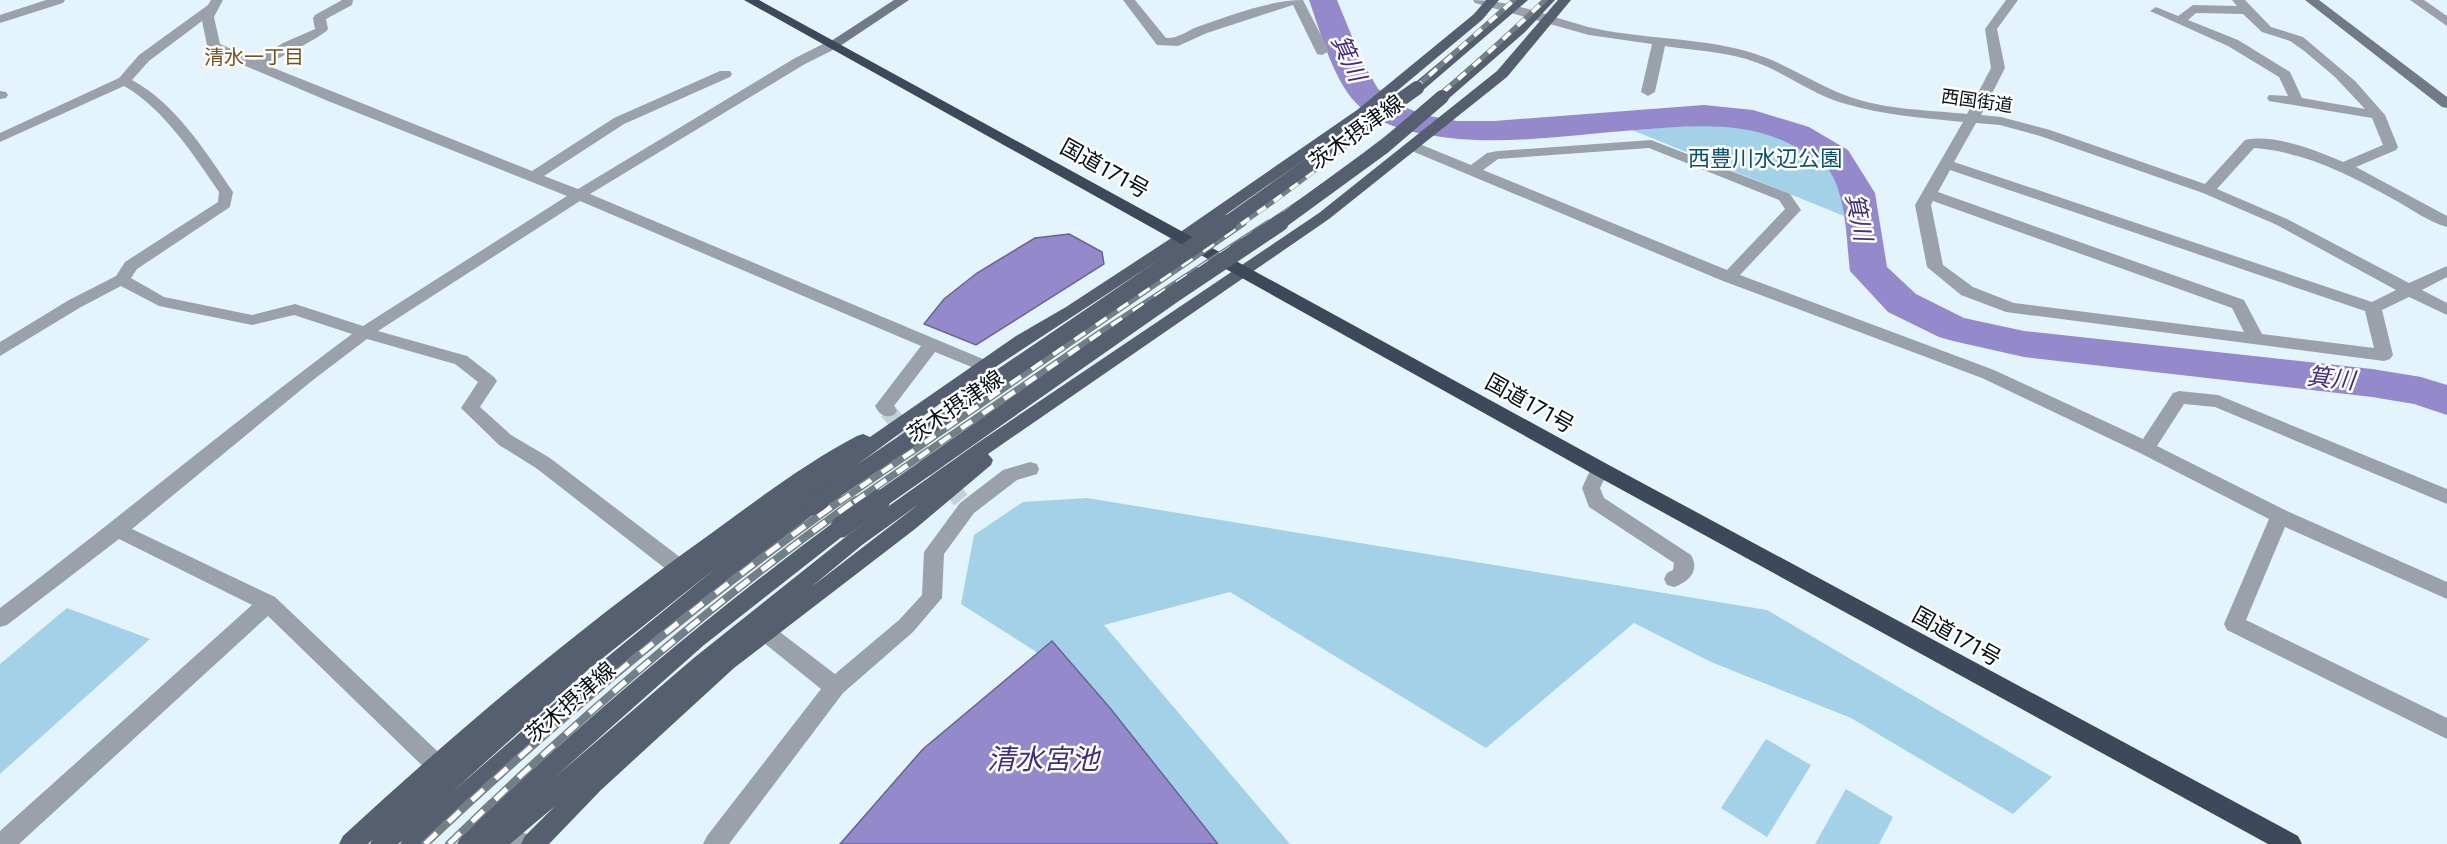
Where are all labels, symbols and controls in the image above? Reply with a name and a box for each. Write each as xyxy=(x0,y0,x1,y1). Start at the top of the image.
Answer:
water label: 箕川 xyxy=(1323,29,1376,90)
district label: 清水一丁目 xyxy=(204,43,304,72)
street label: 西国街道 xyxy=(1940,83,2014,119)
street label: 茨木摂津線 xyxy=(1302,87,1410,177)
street label: 国道171号 xyxy=(1055,130,1155,206)
park label: 西豊川水辺公園 xyxy=(1688,142,1842,174)
water label: 箕川 xyxy=(1837,190,1882,247)
water label: 箕川 xyxy=(2305,358,2360,398)
street label: 茨木摂津線 xyxy=(900,362,1010,450)
street label: 国道171号 xyxy=(1480,365,1580,441)
street label: 国道171号 xyxy=(1907,598,2007,674)
street label: 茨木摂津線 xyxy=(518,654,622,750)
water label: 清水宮池 xyxy=(987,739,1102,780)

